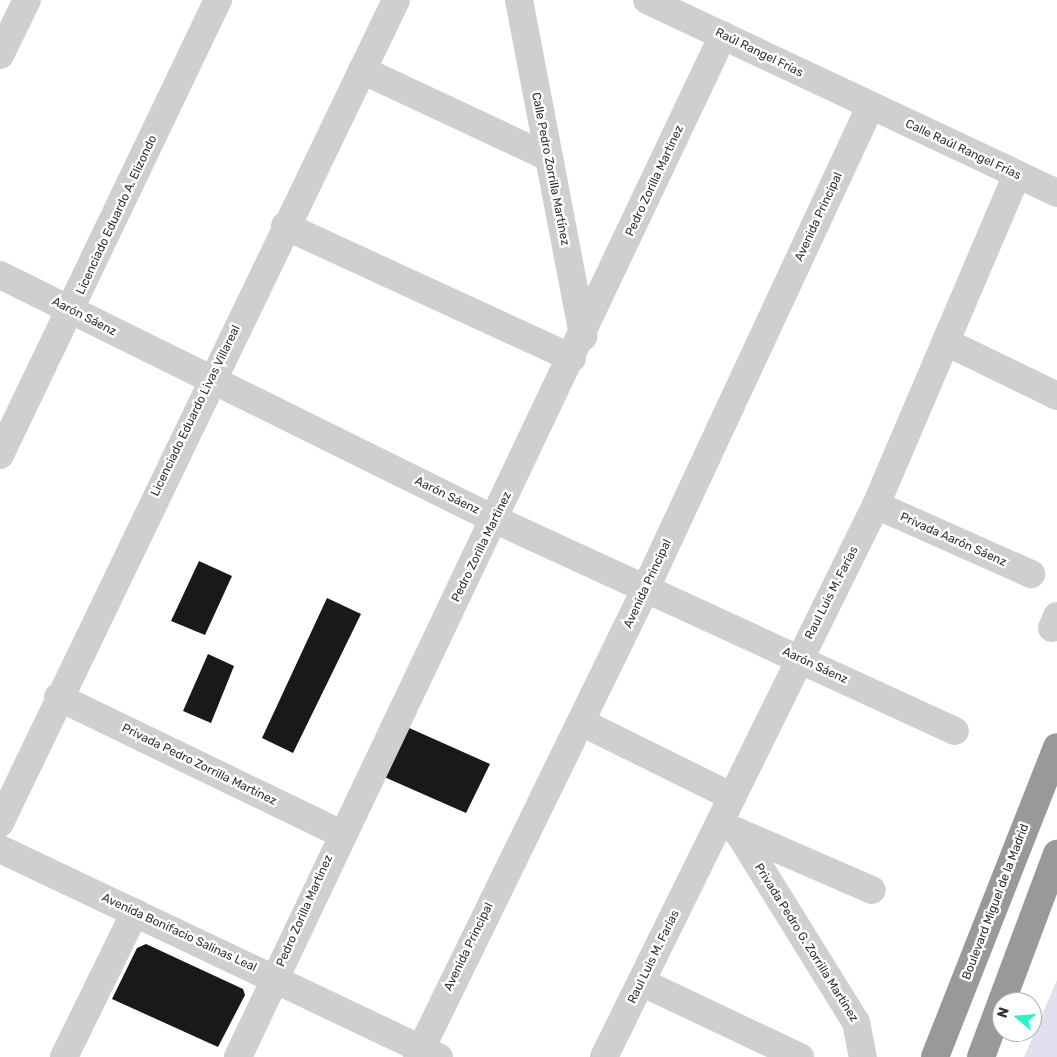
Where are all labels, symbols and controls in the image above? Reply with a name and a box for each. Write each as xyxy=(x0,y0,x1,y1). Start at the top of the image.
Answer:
street label: Raúl Rangel Frías xyxy=(713,25,805,81)
street label: Calle Pedro Zorrilla Martínez xyxy=(528,91,572,247)
street label: Calle Raúl Rangel Frías xyxy=(903,117,1023,183)
street label: Pedro Zorilla Martinez xyxy=(623,123,687,239)
street label: Licenciado Eduardo A. Elizondo xyxy=(74,133,160,297)
street label: Avenida Principal xyxy=(792,170,846,264)
street label: Aarón Sáenz xyxy=(49,295,119,339)
street label: Licenciado Eduardo Livas Villareal xyxy=(148,323,244,499)
street label: Aarón Sáenz xyxy=(412,474,482,518)
street label: Pedro Zorilla Martinez xyxy=(449,490,515,604)
street label: Privada Aarón Sáenz xyxy=(897,510,1009,570)
street label: Avenida Principal xyxy=(621,537,675,631)
street label: Raul Luis M. Farías xyxy=(802,544,862,642)
street label: Aarón Sáenz xyxy=(780,645,850,687)
street label: Privada Pedro Zorrilla Martínez xyxy=(119,721,279,809)
street label: Boulevard Miguel de la Madrid xyxy=(960,822,1032,982)
street label: Pedro Zorilla Martinez xyxy=(274,853,336,969)
street label: Privada Pedro G. Zorrilla Martínez xyxy=(751,861,861,1025)
street label: Avenida Bonifacio Salinas Leal xyxy=(99,891,259,975)
street label: Avenida Principal xyxy=(441,901,497,993)
street label: Raul Luis M. Farías xyxy=(625,908,683,1006)
north arrow xyxy=(992,992,1042,1042)
text: N xyxy=(994,1005,1013,1020)

